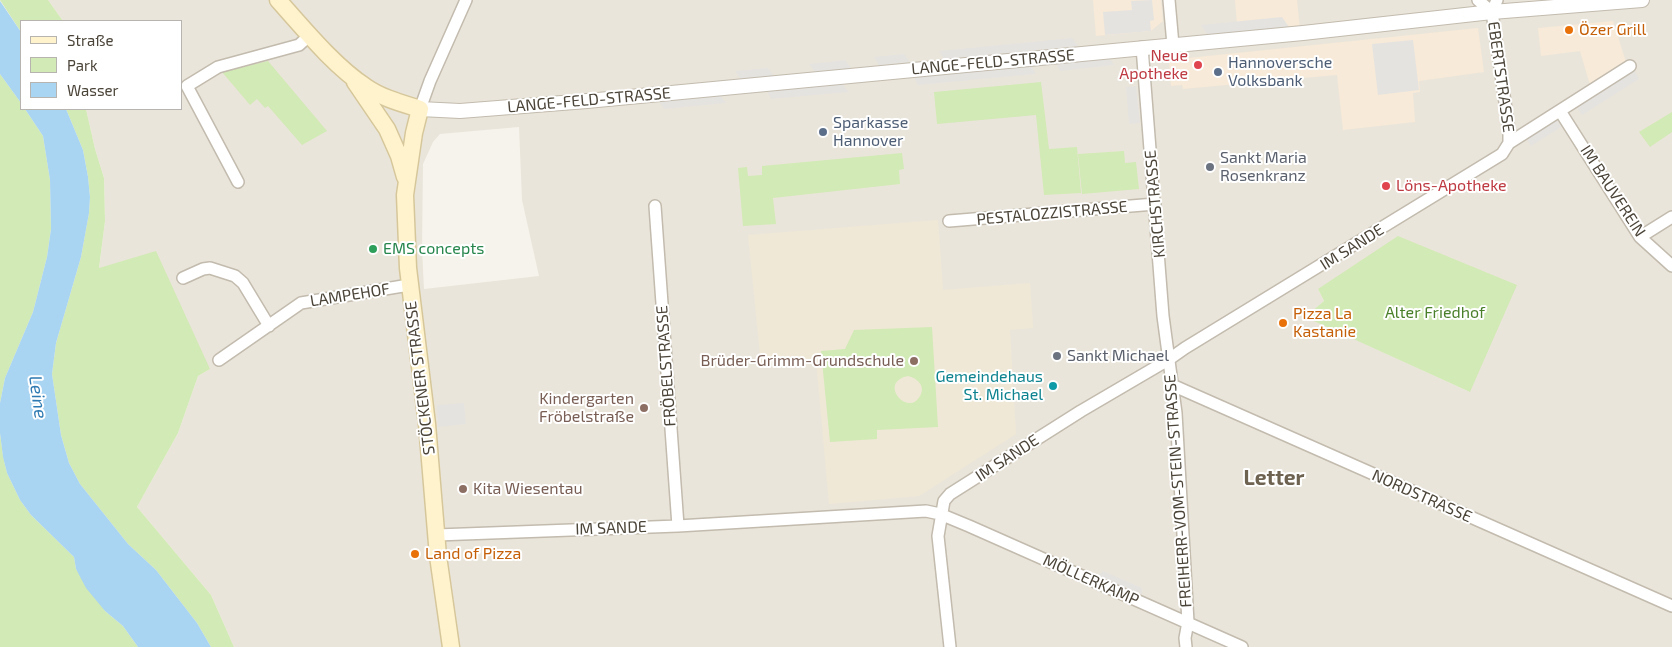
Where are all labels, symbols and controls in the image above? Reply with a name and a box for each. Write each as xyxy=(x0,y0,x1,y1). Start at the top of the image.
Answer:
legend xyxy=(20,20,182,110)
street label: EBERTSTRASSE xyxy=(1484,20,1518,134)
place label: Özer Grill xyxy=(1579,20,1646,40)
marker: Özer Grill xyxy=(1563,24,1575,36)
text: Straße xyxy=(67,31,113,49)
street label: LANGE-FELD-STRASSE xyxy=(910,45,1076,79)
place label: Neue Apotheke xyxy=(1119,46,1188,84)
place label: Hannoversche Volksbank xyxy=(1228,53,1332,91)
text: Park xyxy=(67,56,98,74)
marker: Neue Apotheke xyxy=(1192,59,1204,71)
marker: Hannoversche Volksbank xyxy=(1212,66,1224,78)
text: Wasser xyxy=(67,81,119,99)
street label: LANGE-FELD-STRASSE xyxy=(506,83,672,117)
place label: Sparkasse Hannover xyxy=(833,113,908,151)
marker: Sparkasse Hannover xyxy=(817,126,829,138)
street label: IM BAUVEREIN xyxy=(1576,142,1650,240)
place label: Sankt Maria Rosenkranz xyxy=(1220,148,1307,186)
street label: KIRCHSTRASSE xyxy=(1141,149,1169,259)
marker: Sankt Maria Rosenkranz xyxy=(1204,161,1216,173)
place label: Löns-Apotheke xyxy=(1396,176,1507,196)
marker: Löns-Apotheke xyxy=(1380,180,1392,192)
street label: PESTALOZZISTRASSE xyxy=(976,197,1128,229)
street label: IM SANDE xyxy=(1317,220,1387,274)
place label: EMS concepts xyxy=(383,239,484,259)
marker: EMS concepts xyxy=(367,243,379,255)
street label: LAMPEHOF xyxy=(309,279,391,311)
street label: STÖCKENER STRASSE xyxy=(401,300,439,456)
park label: Alter Friedhof xyxy=(1385,303,1485,323)
place label: Pizza La Kastanie xyxy=(1293,304,1356,342)
street label: FRÖBELSTRASSE xyxy=(652,305,680,427)
marker: Pizza La Kastanie xyxy=(1277,317,1289,329)
place label: Sankt Michael xyxy=(1067,346,1169,366)
marker: Sankt Michael xyxy=(1051,350,1063,362)
place label: Brüder-Grimm-Grundschule xyxy=(701,351,904,371)
marker: Brüder-Grimm-Grundschule xyxy=(908,355,920,367)
place label: Gemeindehaus St. Michael xyxy=(935,367,1043,405)
water label: Leine xyxy=(24,374,52,420)
street label: FREIHERR-VOM-STEIN-STRASSE xyxy=(1160,374,1196,608)
marker: Gemeindehaus St. Michael xyxy=(1047,380,1059,392)
place label: Kindergarten Fröbelstraße xyxy=(539,389,634,427)
marker: Kindergarten Fröbelstraße xyxy=(638,402,650,414)
street label: IM SANDE xyxy=(972,430,1042,486)
district label: Letter xyxy=(1243,465,1305,491)
street label: NORDSTRASSE xyxy=(1369,465,1475,527)
place label: Kita Wiesentau xyxy=(473,479,583,499)
marker: Kita Wiesentau xyxy=(457,483,469,495)
street label: IM SANDE xyxy=(575,517,647,539)
place label: Land of Pizza xyxy=(425,544,521,564)
marker: Land of Pizza xyxy=(409,548,421,560)
street label: MÖLLERKAMP xyxy=(1040,550,1142,610)

